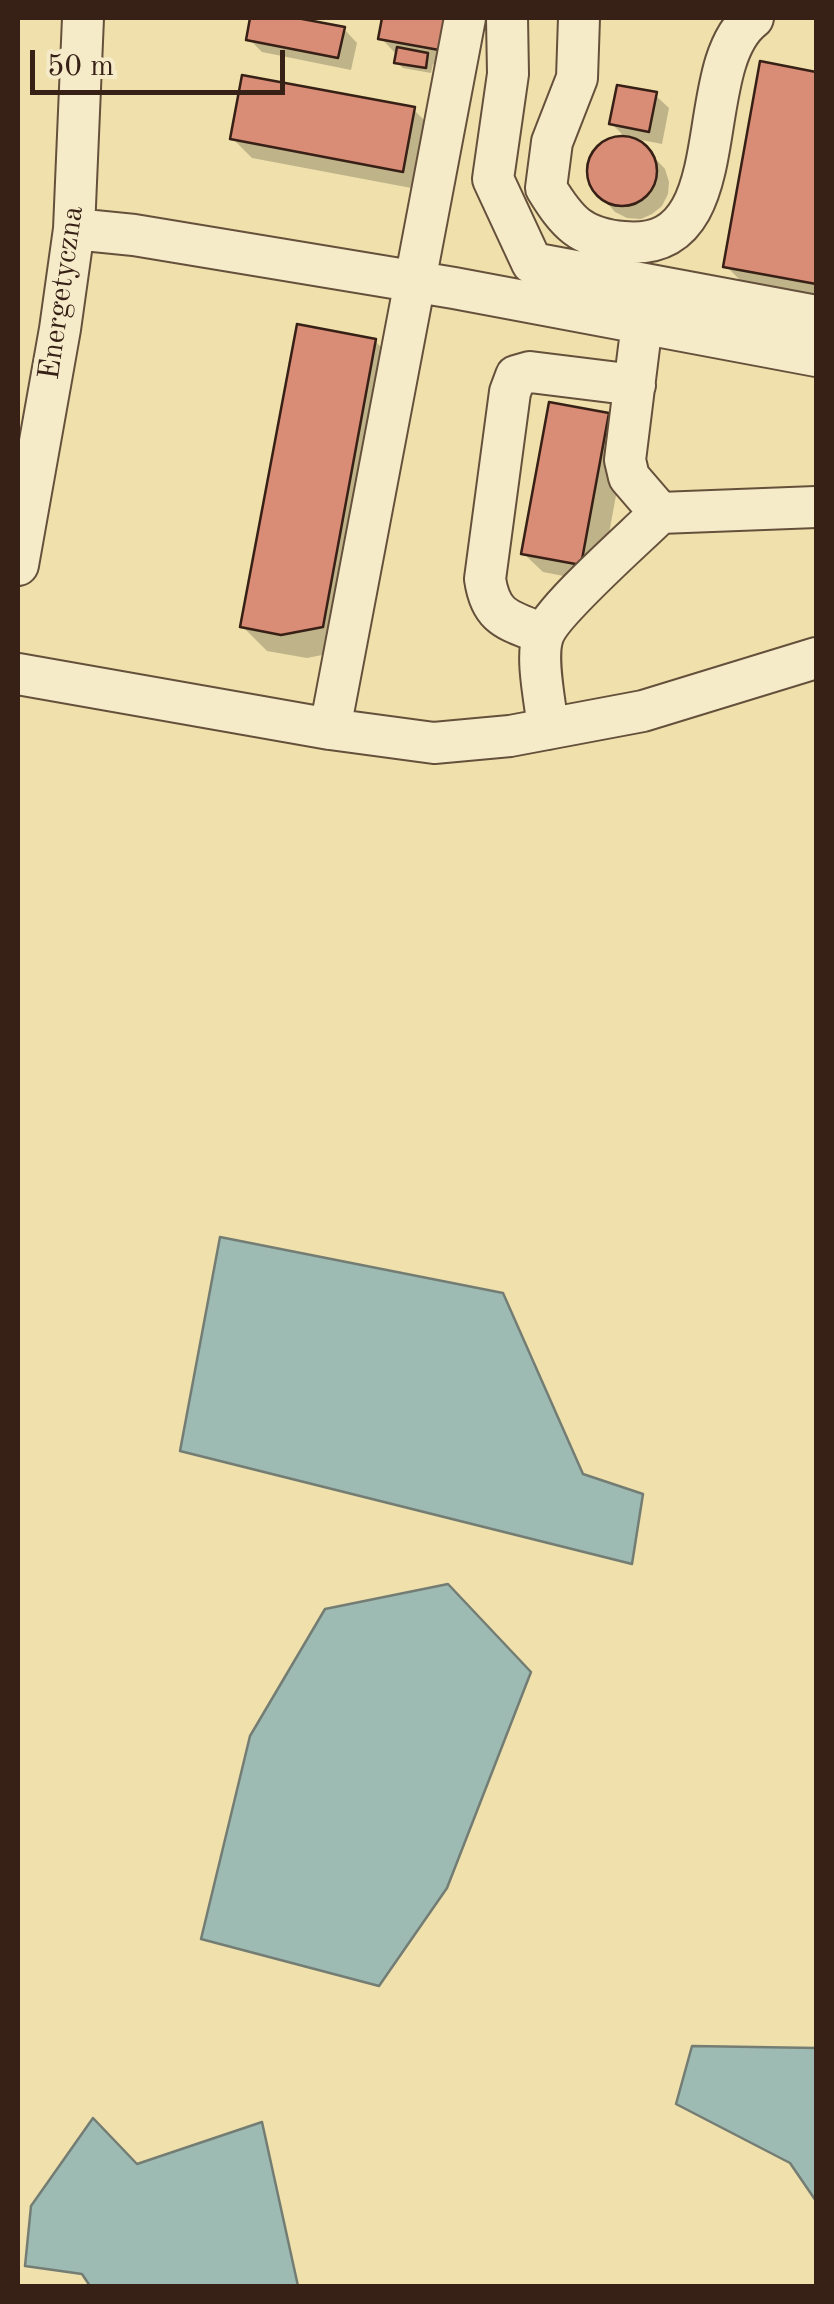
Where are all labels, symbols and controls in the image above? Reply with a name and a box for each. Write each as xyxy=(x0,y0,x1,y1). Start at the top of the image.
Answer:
scale bar xyxy=(35,30,290,92)
text: 50 m xyxy=(47,52,114,82)
street label: Energetyczna xyxy=(32,204,92,382)

